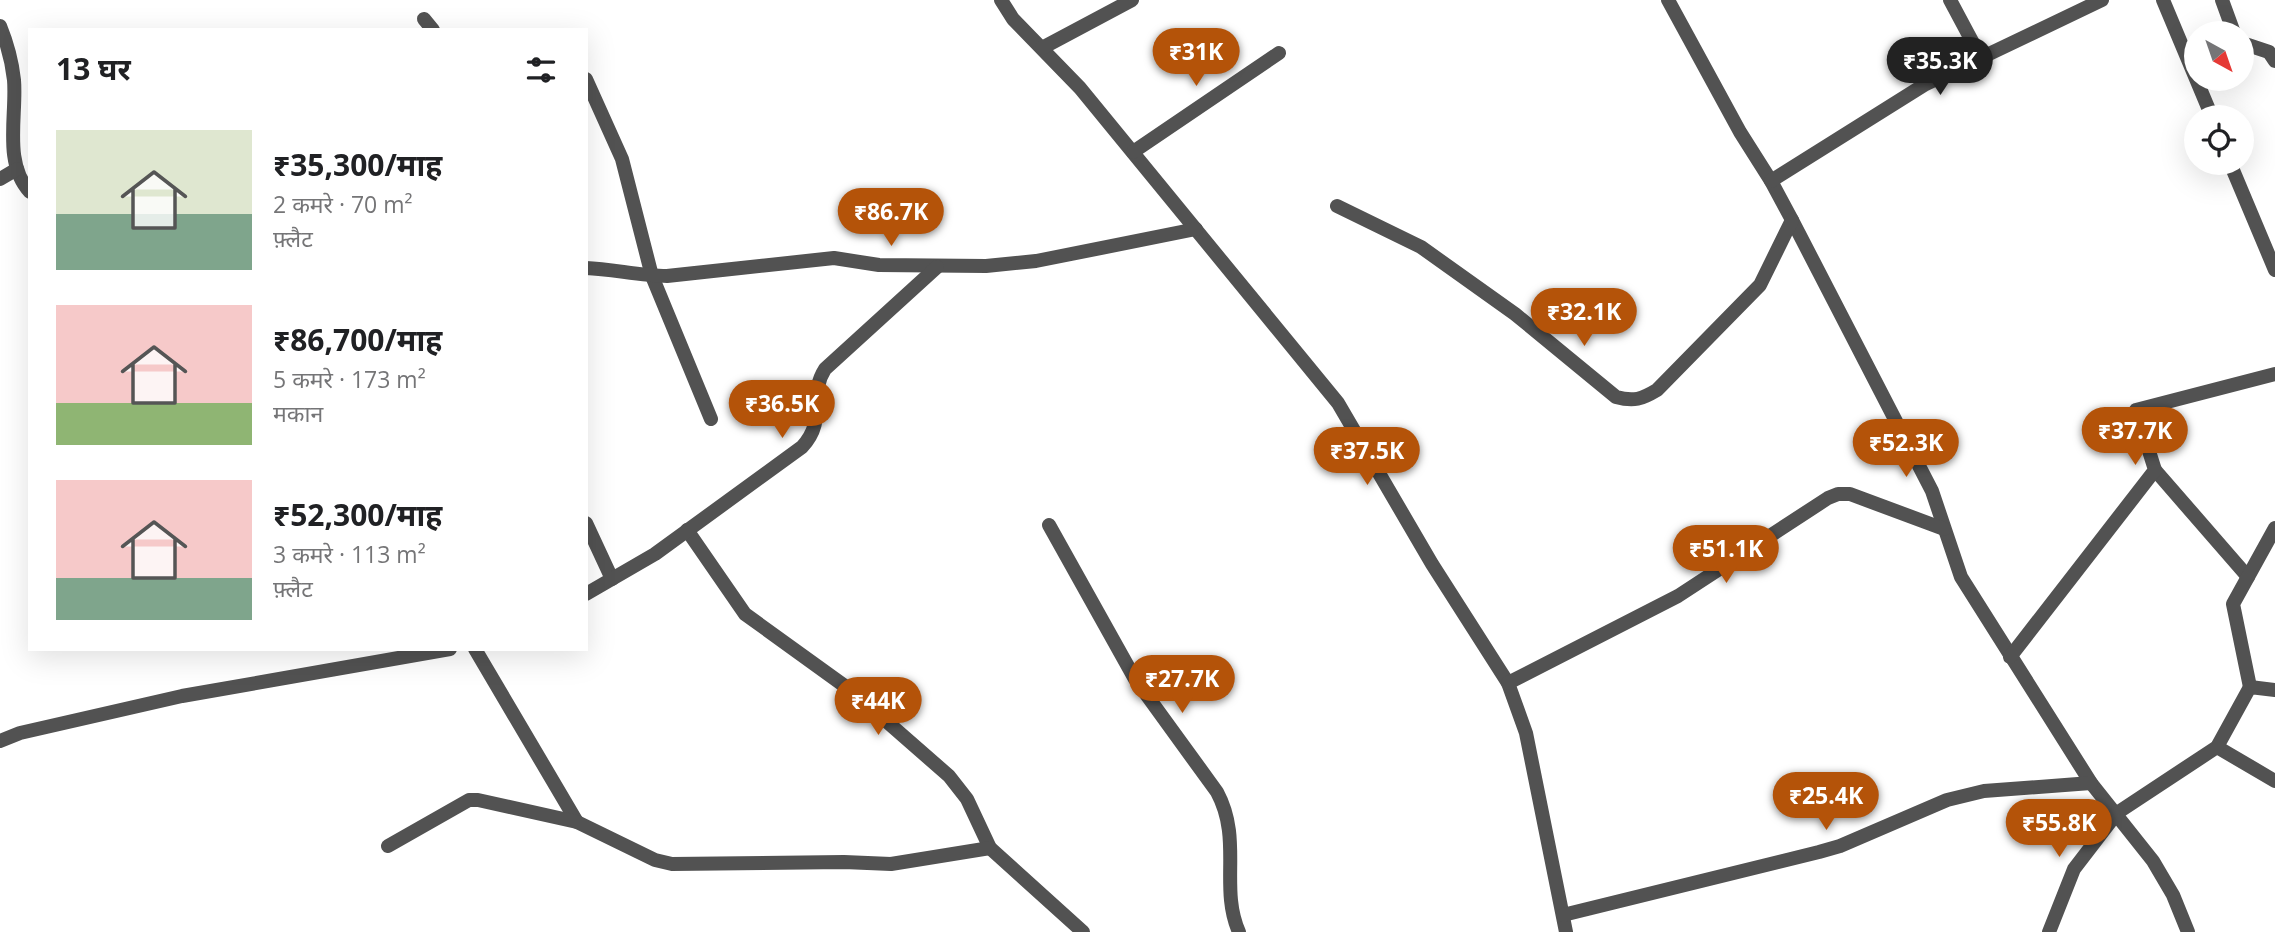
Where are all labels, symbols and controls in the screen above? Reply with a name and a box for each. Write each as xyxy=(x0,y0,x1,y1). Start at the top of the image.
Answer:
north arrow xyxy=(2184,21,2254,91)
map controls xyxy=(2184,21,2254,175)
pin: ₹31K xyxy=(1155,28,1237,88)
text: ₹31K xyxy=(1169,35,1223,67)
pin: ₹35.3K xyxy=(1883,38,1997,97)
text: ₹35.3K xyxy=(1903,44,1977,76)
text: 13 घर xyxy=(56,48,131,89)
icon: filters xyxy=(522,51,560,89)
button: locate xyxy=(2184,105,2254,175)
text: ₹35,300/माह xyxy=(273,144,442,185)
icon: home xyxy=(112,158,196,242)
text: 2 कमरे · 70 m² xyxy=(273,188,413,220)
pin: ₹86.7K xyxy=(834,188,948,248)
text: ₹86.7K xyxy=(854,195,928,227)
text: फ़्लैट xyxy=(273,222,313,254)
pin: ₹32.1K xyxy=(1527,288,1641,348)
text: ₹32.1K xyxy=(1547,295,1621,327)
text: ₹86,700/माह xyxy=(273,319,442,360)
icon: home xyxy=(112,333,196,417)
text: 5 कमरे · 173 m² xyxy=(273,363,426,395)
pin: ₹36.5K xyxy=(725,380,839,440)
text: ₹36.5K xyxy=(745,387,819,419)
text: मकान xyxy=(273,397,323,429)
pin: ₹37.7K xyxy=(2078,407,2192,467)
text: ₹37.7K xyxy=(2098,414,2172,446)
pin: ₹52.3K xyxy=(1849,420,1963,479)
text: ₹52.3K xyxy=(1869,426,1943,458)
pin: ₹37.5K xyxy=(1310,428,1424,487)
text: ₹37.5K xyxy=(1330,434,1404,466)
text: ₹52,300/माह xyxy=(273,494,442,535)
icon: home xyxy=(112,508,196,592)
pin: ₹51.1K xyxy=(1669,526,1783,585)
text: ₹51.1K xyxy=(1689,532,1763,564)
text: 3 कमरे · 113 m² xyxy=(273,538,426,570)
text: फ़्लैट xyxy=(273,572,313,604)
pin: ₹27.7K xyxy=(1125,656,1239,715)
text: ₹27.7K xyxy=(1145,662,1219,694)
pin: ₹44K xyxy=(837,678,919,737)
text: ₹44K xyxy=(851,684,905,716)
pin: ₹25.4K xyxy=(1769,772,1883,832)
text: ₹25.4K xyxy=(1789,779,1863,811)
pin: ₹55.8K xyxy=(2002,800,2116,859)
text: ₹55.8K xyxy=(2022,806,2096,838)

